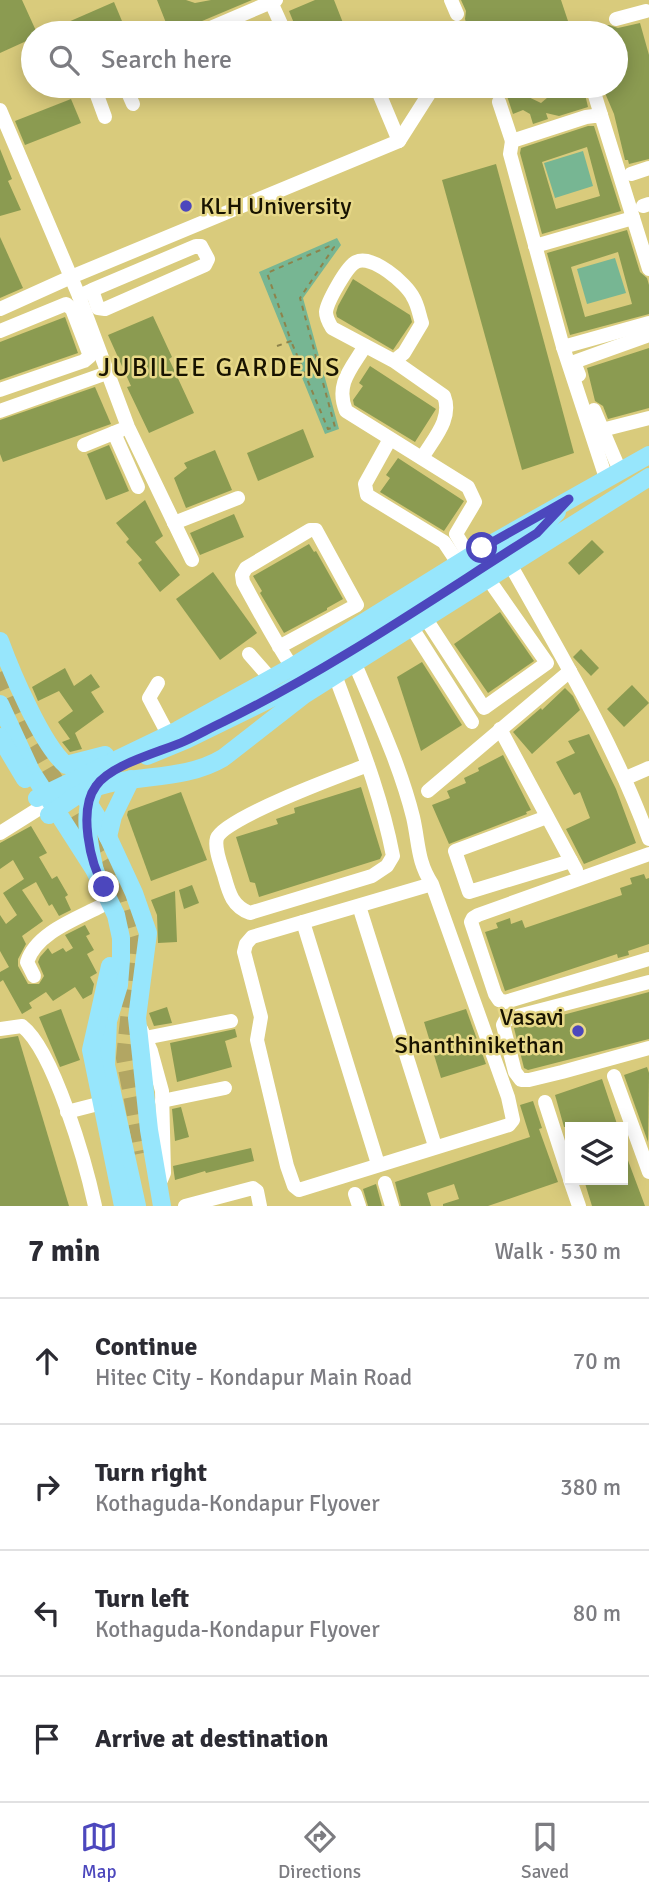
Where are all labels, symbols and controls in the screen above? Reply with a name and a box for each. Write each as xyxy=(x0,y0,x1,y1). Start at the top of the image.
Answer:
search box xyxy=(21,21,628,98)
icon: search xyxy=(45,41,83,79)
text: Search here xyxy=(101,44,232,76)
place label: KLH University xyxy=(200,191,352,221)
marker: KLH University xyxy=(178,198,194,214)
district label: JUBILEE GARDENS xyxy=(99,352,341,384)
route start xyxy=(466,532,497,563)
route end xyxy=(88,871,119,902)
place label: Vasavi Shanthinikethan xyxy=(394,1002,564,1060)
marker: Vasavi Shanthinikethan xyxy=(570,1023,586,1039)
map controls xyxy=(565,1122,628,1185)
button: layers xyxy=(565,1122,628,1185)
text: 7 min xyxy=(28,1233,100,1270)
text: Walk · 530 m xyxy=(495,1237,621,1266)
text: Continue xyxy=(95,1331,197,1363)
icon: ahead xyxy=(28,1342,66,1380)
text: 70 m xyxy=(573,1347,621,1376)
text: Hitec City - Kondapur Main Road xyxy=(95,1363,412,1392)
text: Turn right xyxy=(95,1457,207,1489)
icon: right xyxy=(28,1468,66,1506)
text: 380 m xyxy=(560,1473,621,1502)
text: Kothaguda-Kondapur Flyover xyxy=(95,1489,380,1518)
text: Turn left xyxy=(95,1583,189,1615)
icon: left xyxy=(28,1594,66,1632)
text: 80 m xyxy=(573,1599,621,1628)
text: Kothaguda-Kondapur Flyover xyxy=(95,1615,380,1644)
icon: arrive xyxy=(28,1720,66,1758)
text: Arrive at destination xyxy=(95,1723,328,1755)
tab: Map xyxy=(80,1818,118,1884)
tab: Directions xyxy=(278,1818,361,1884)
tab: Saved xyxy=(521,1818,569,1884)

